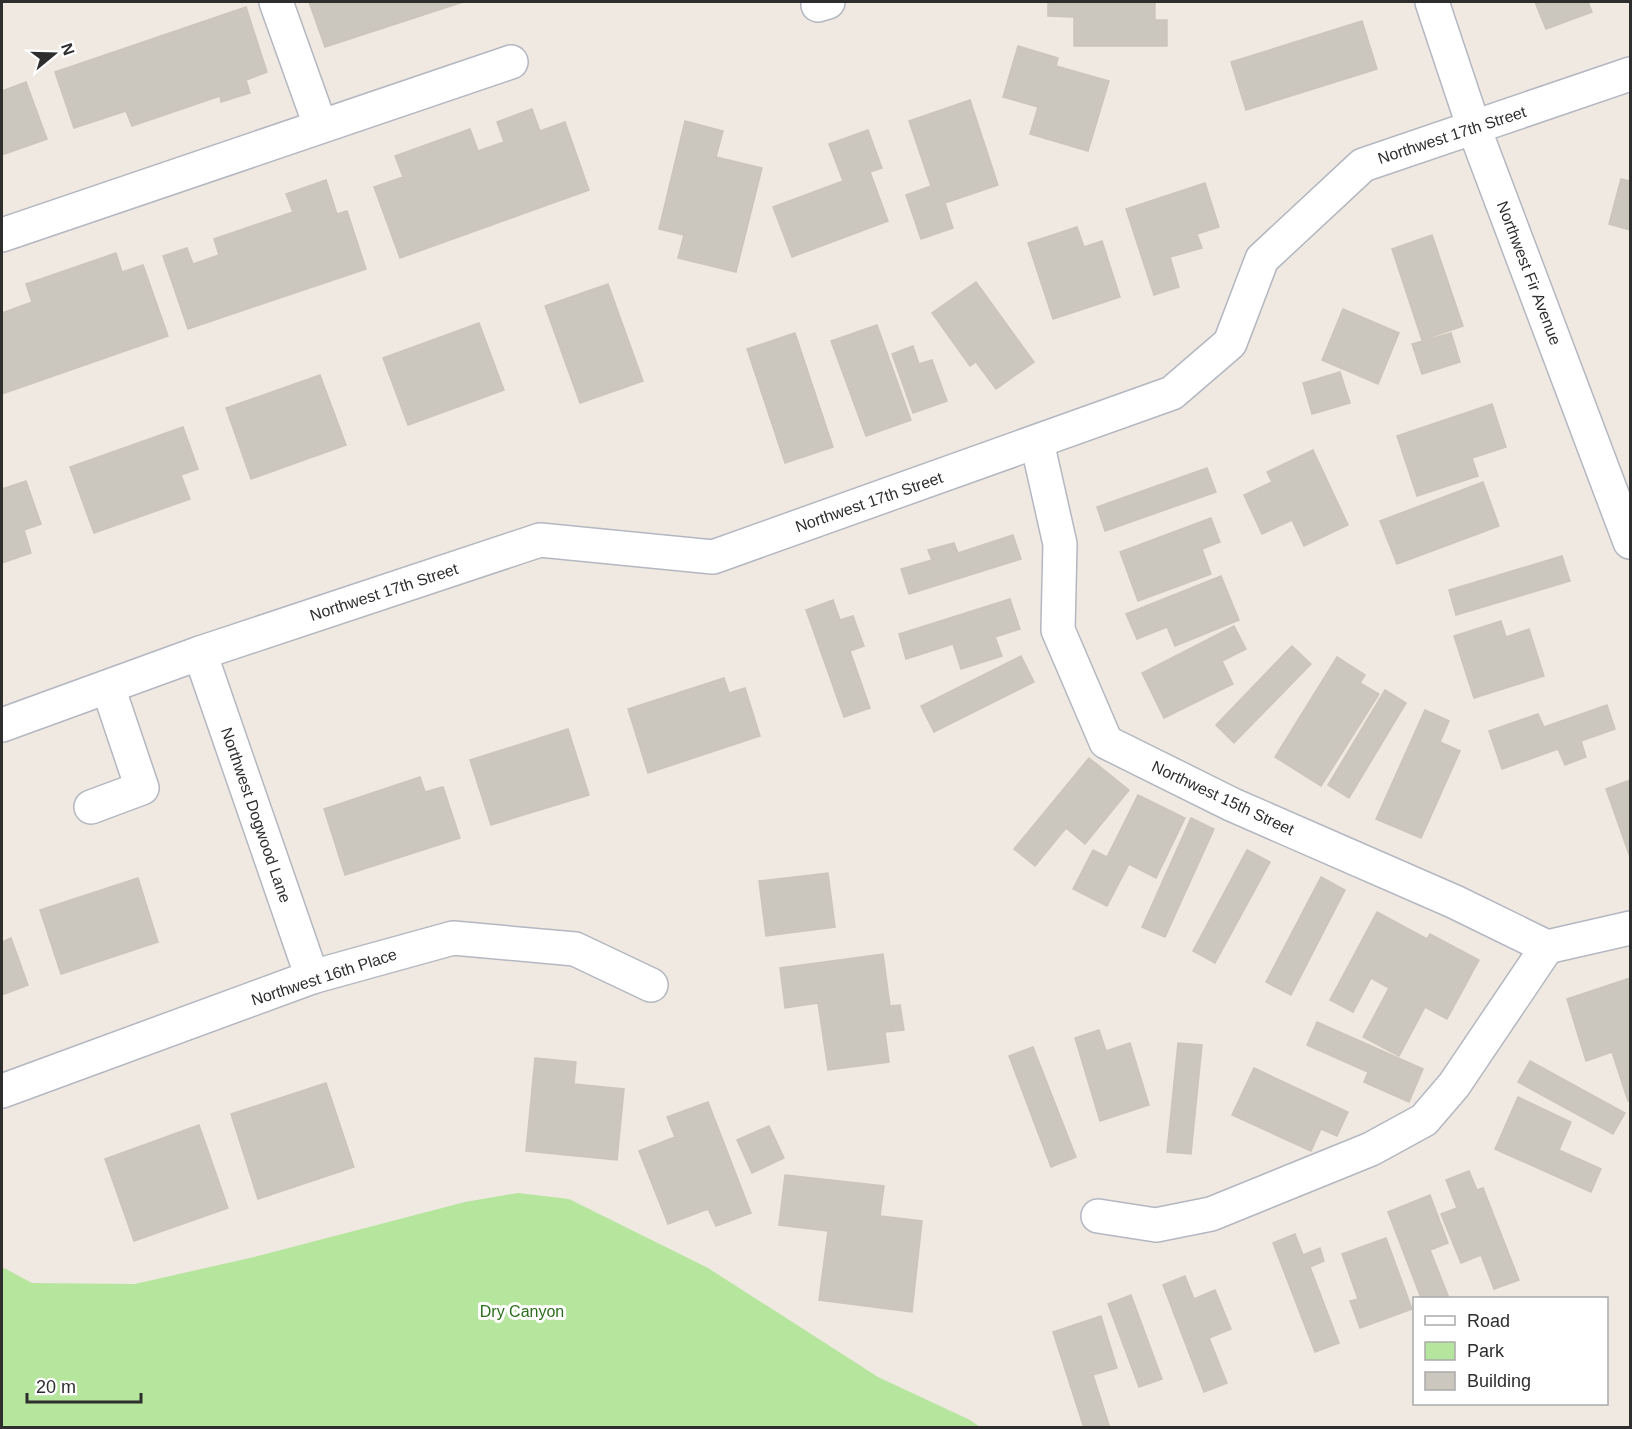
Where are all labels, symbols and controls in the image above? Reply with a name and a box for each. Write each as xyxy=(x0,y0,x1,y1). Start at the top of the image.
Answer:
north arrow xyxy=(24,24,84,84)
text: N xyxy=(58,41,78,58)
street label: Northwest 17th Street xyxy=(1376,103,1529,167)
street label: Northwest Fir Avenue xyxy=(1494,199,1564,347)
street label: Northwest 17th Street xyxy=(793,469,945,535)
street label: Northwest 17th Street xyxy=(308,560,461,624)
street label: Northwest Dogwood Lane xyxy=(218,725,294,905)
street label: Northwest 15th Street xyxy=(1149,758,1297,839)
street label: Northwest 16th Place xyxy=(249,945,399,1009)
legend xyxy=(1413,1297,1608,1405)
park label: Dry Canyon xyxy=(480,1303,564,1320)
text: Road xyxy=(1467,1311,1510,1331)
text: Park xyxy=(1467,1341,1505,1361)
scale bar xyxy=(27,1366,141,1404)
text: Building xyxy=(1467,1371,1531,1391)
text: 20 m xyxy=(36,1377,76,1397)

